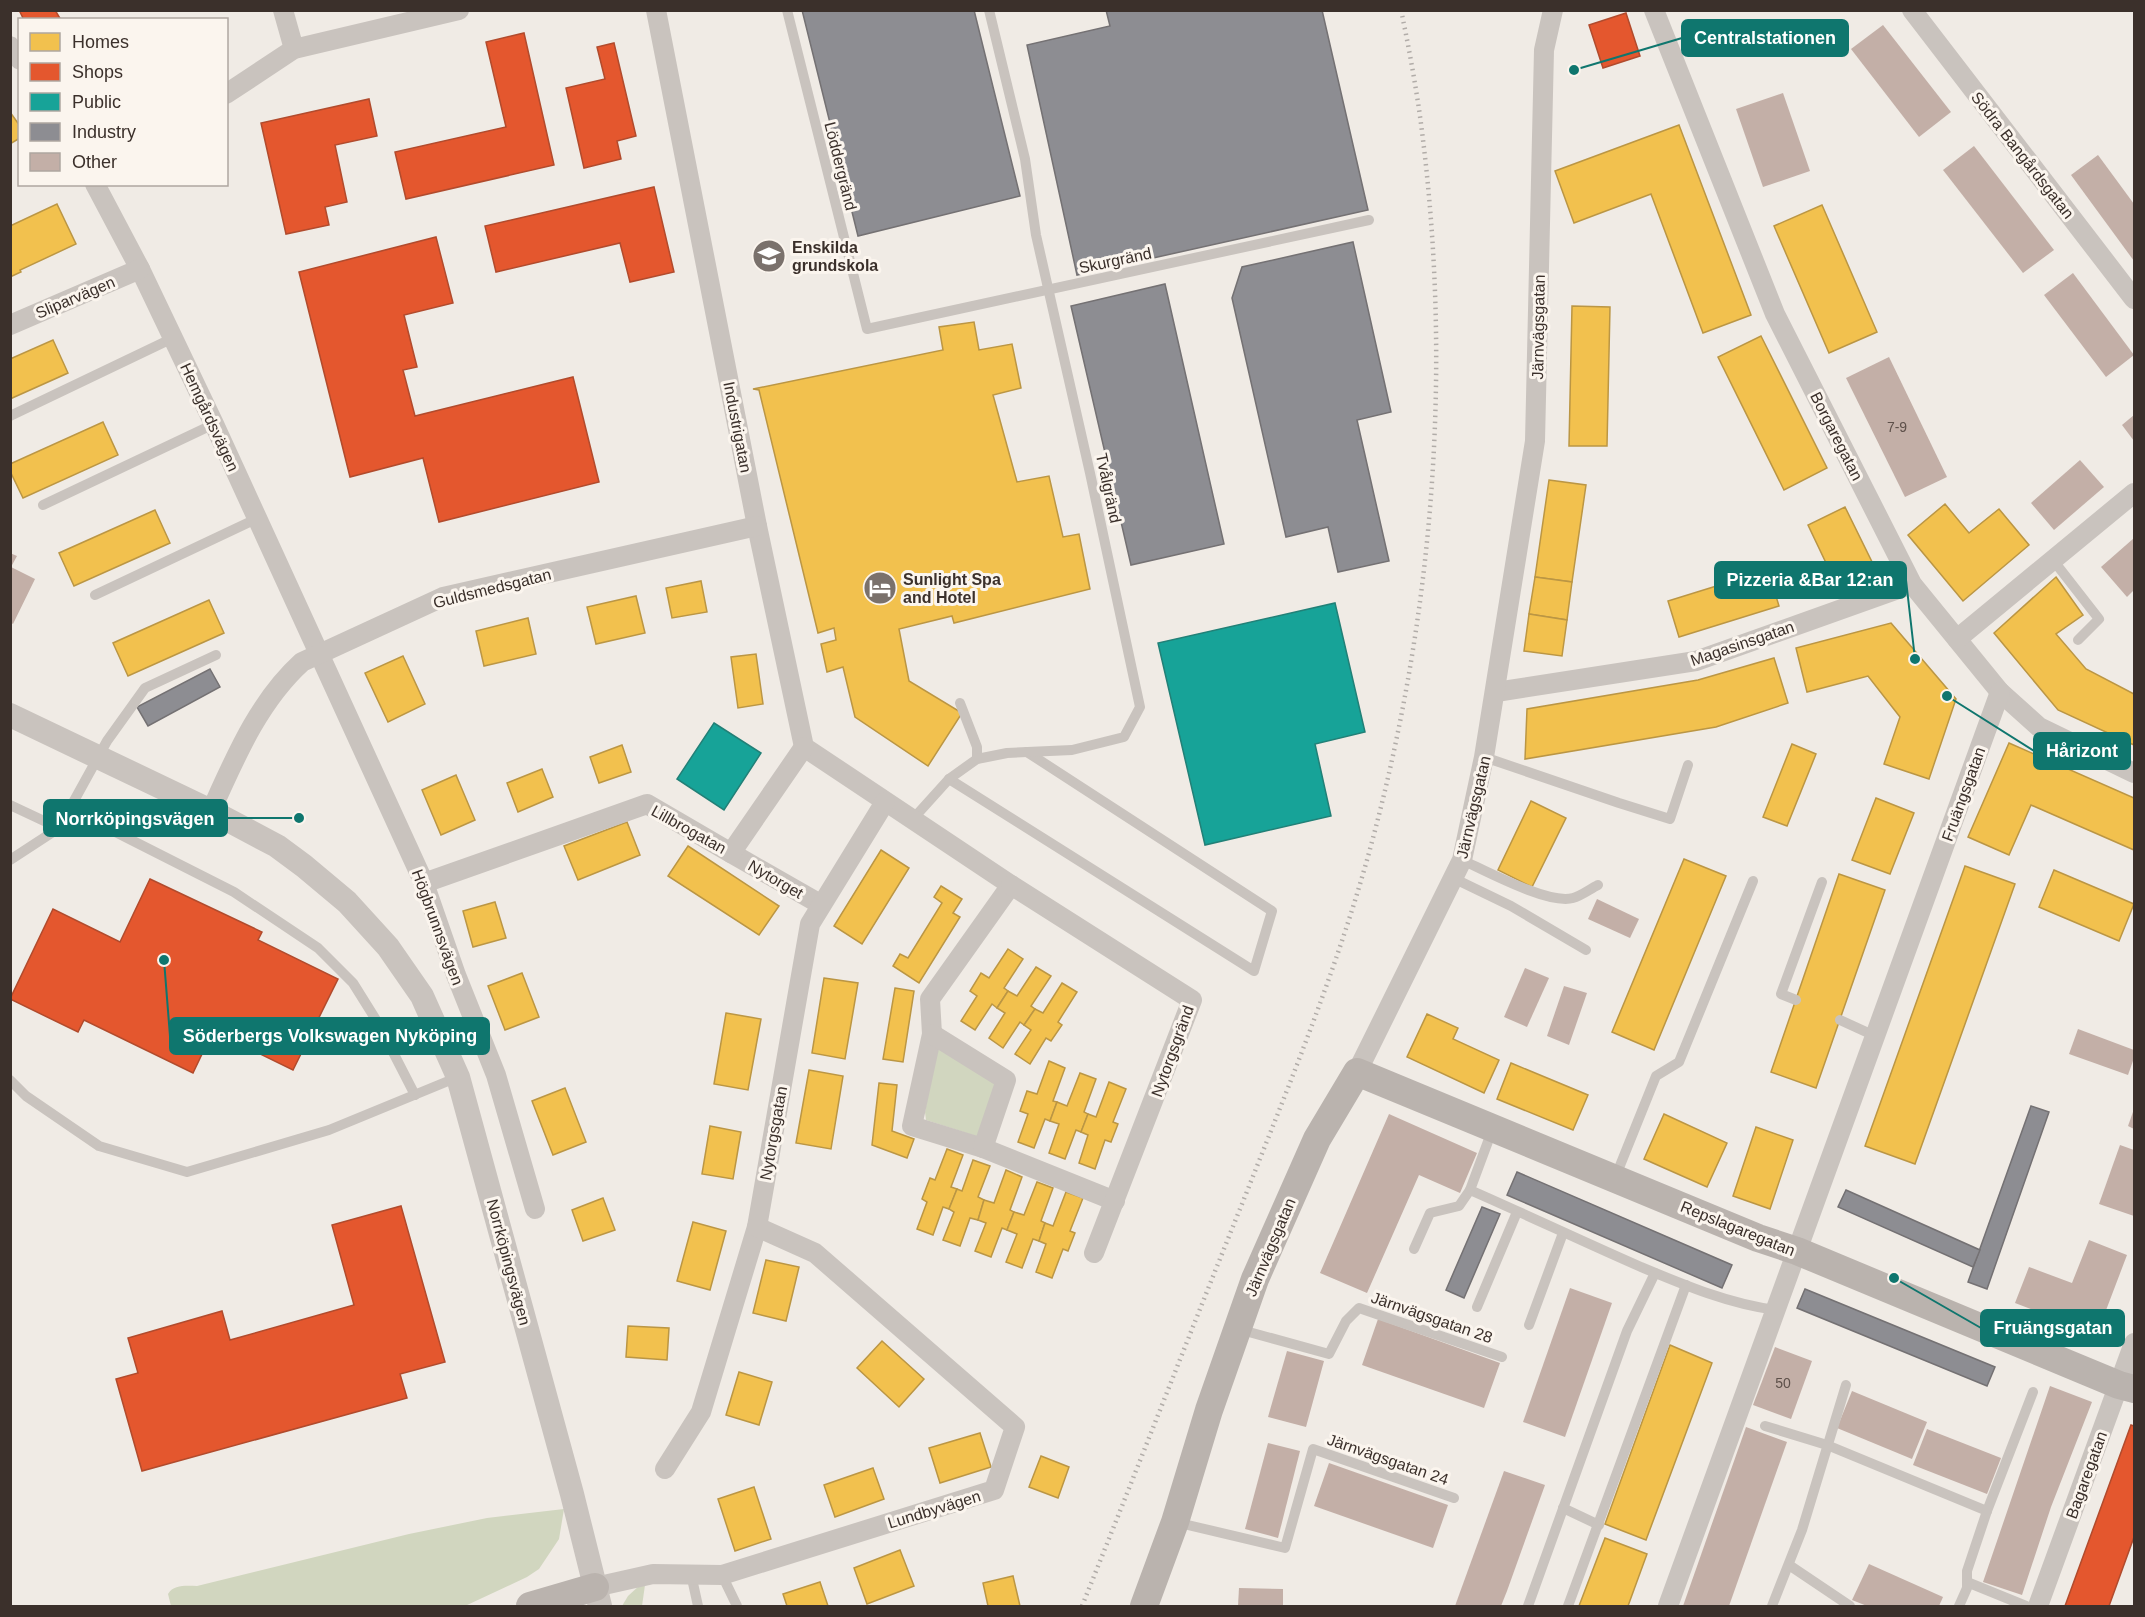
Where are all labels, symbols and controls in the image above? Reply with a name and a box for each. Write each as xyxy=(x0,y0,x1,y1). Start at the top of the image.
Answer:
legend xyxy=(18,18,228,186)
callout: Centralstationen xyxy=(1682,20,1848,56)
text: Centralstationen xyxy=(1694,28,1836,48)
text: Homes xyxy=(72,32,129,52)
text: Shops xyxy=(72,62,123,82)
street label: Södra Bangårdsgatan xyxy=(1968,89,2077,222)
text: Public xyxy=(72,92,121,112)
street label: Löddergränd xyxy=(821,120,860,212)
text: Industry xyxy=(72,122,136,142)
text: Other xyxy=(72,152,117,172)
school or university icon: Enskilda grundskola xyxy=(751,238,787,274)
place label: Enskilda grundskola xyxy=(792,239,878,274)
street label: Skurgränd xyxy=(1077,244,1153,276)
street label: Sliparvägen xyxy=(33,273,117,322)
street label: Järnvägsgatan xyxy=(1529,274,1548,380)
street label: Hemgårdsvägen xyxy=(177,360,242,474)
street label: Industrigatan xyxy=(720,380,755,474)
street label: Borgaregatan xyxy=(1807,389,1866,483)
house number: 7-9 xyxy=(1887,419,1907,435)
street label: Tvålgränd xyxy=(1093,452,1124,525)
callout: Pizzeria &Bar 12:an xyxy=(1715,562,1906,598)
street label: Guldsmedsgatan xyxy=(431,566,553,611)
hotel icon: Sunlight Spa and Hotel xyxy=(862,570,898,606)
text: Pizzeria &Bar 12:an xyxy=(1726,570,1894,590)
place label: Sunlight Spa and Hotel xyxy=(903,571,1001,606)
street label: Magasinsgatan xyxy=(1688,618,1796,669)
callout: Hårizont xyxy=(2034,733,2130,769)
text: Hårizont xyxy=(2046,741,2118,761)
street label: Fruängsgatan xyxy=(1939,745,1988,843)
street label: Järnvägsgatan xyxy=(1453,754,1494,860)
callout: Norrköpingsvägen xyxy=(44,800,227,836)
street label: Lillbrogatan xyxy=(648,802,729,857)
text: Norrköpingsvägen xyxy=(55,809,215,829)
street label: Nytorget xyxy=(745,857,807,902)
street label: Högbrunnsvägen xyxy=(409,867,466,987)
street label: Nytorgsgränd xyxy=(1148,1003,1197,1099)
callout: Söderbergs Volkswagen Nyköping xyxy=(170,1018,489,1054)
text: Söderbergs Volkswagen Nyköping xyxy=(183,1026,477,1046)
street label: Nytorgsgatan xyxy=(757,1085,790,1181)
street label: Järnvägsgatan xyxy=(1242,1196,1299,1299)
street label: Norrköpingsvägen xyxy=(484,1197,534,1327)
street label: Repslagaregatan xyxy=(1678,1198,1797,1259)
street label: Järnvägsgatan 28 xyxy=(1369,1289,1495,1346)
callout: Fruängsgatan xyxy=(1981,1310,2124,1346)
text: Fruängsgatan xyxy=(1993,1318,2113,1338)
house number: 50 xyxy=(1775,1375,1791,1391)
street label: Bagaregatan xyxy=(2063,1429,2110,1521)
street label: Järnvägsgatan 24 xyxy=(1325,1431,1451,1488)
street label: Lundbyvägen xyxy=(886,1487,983,1532)

